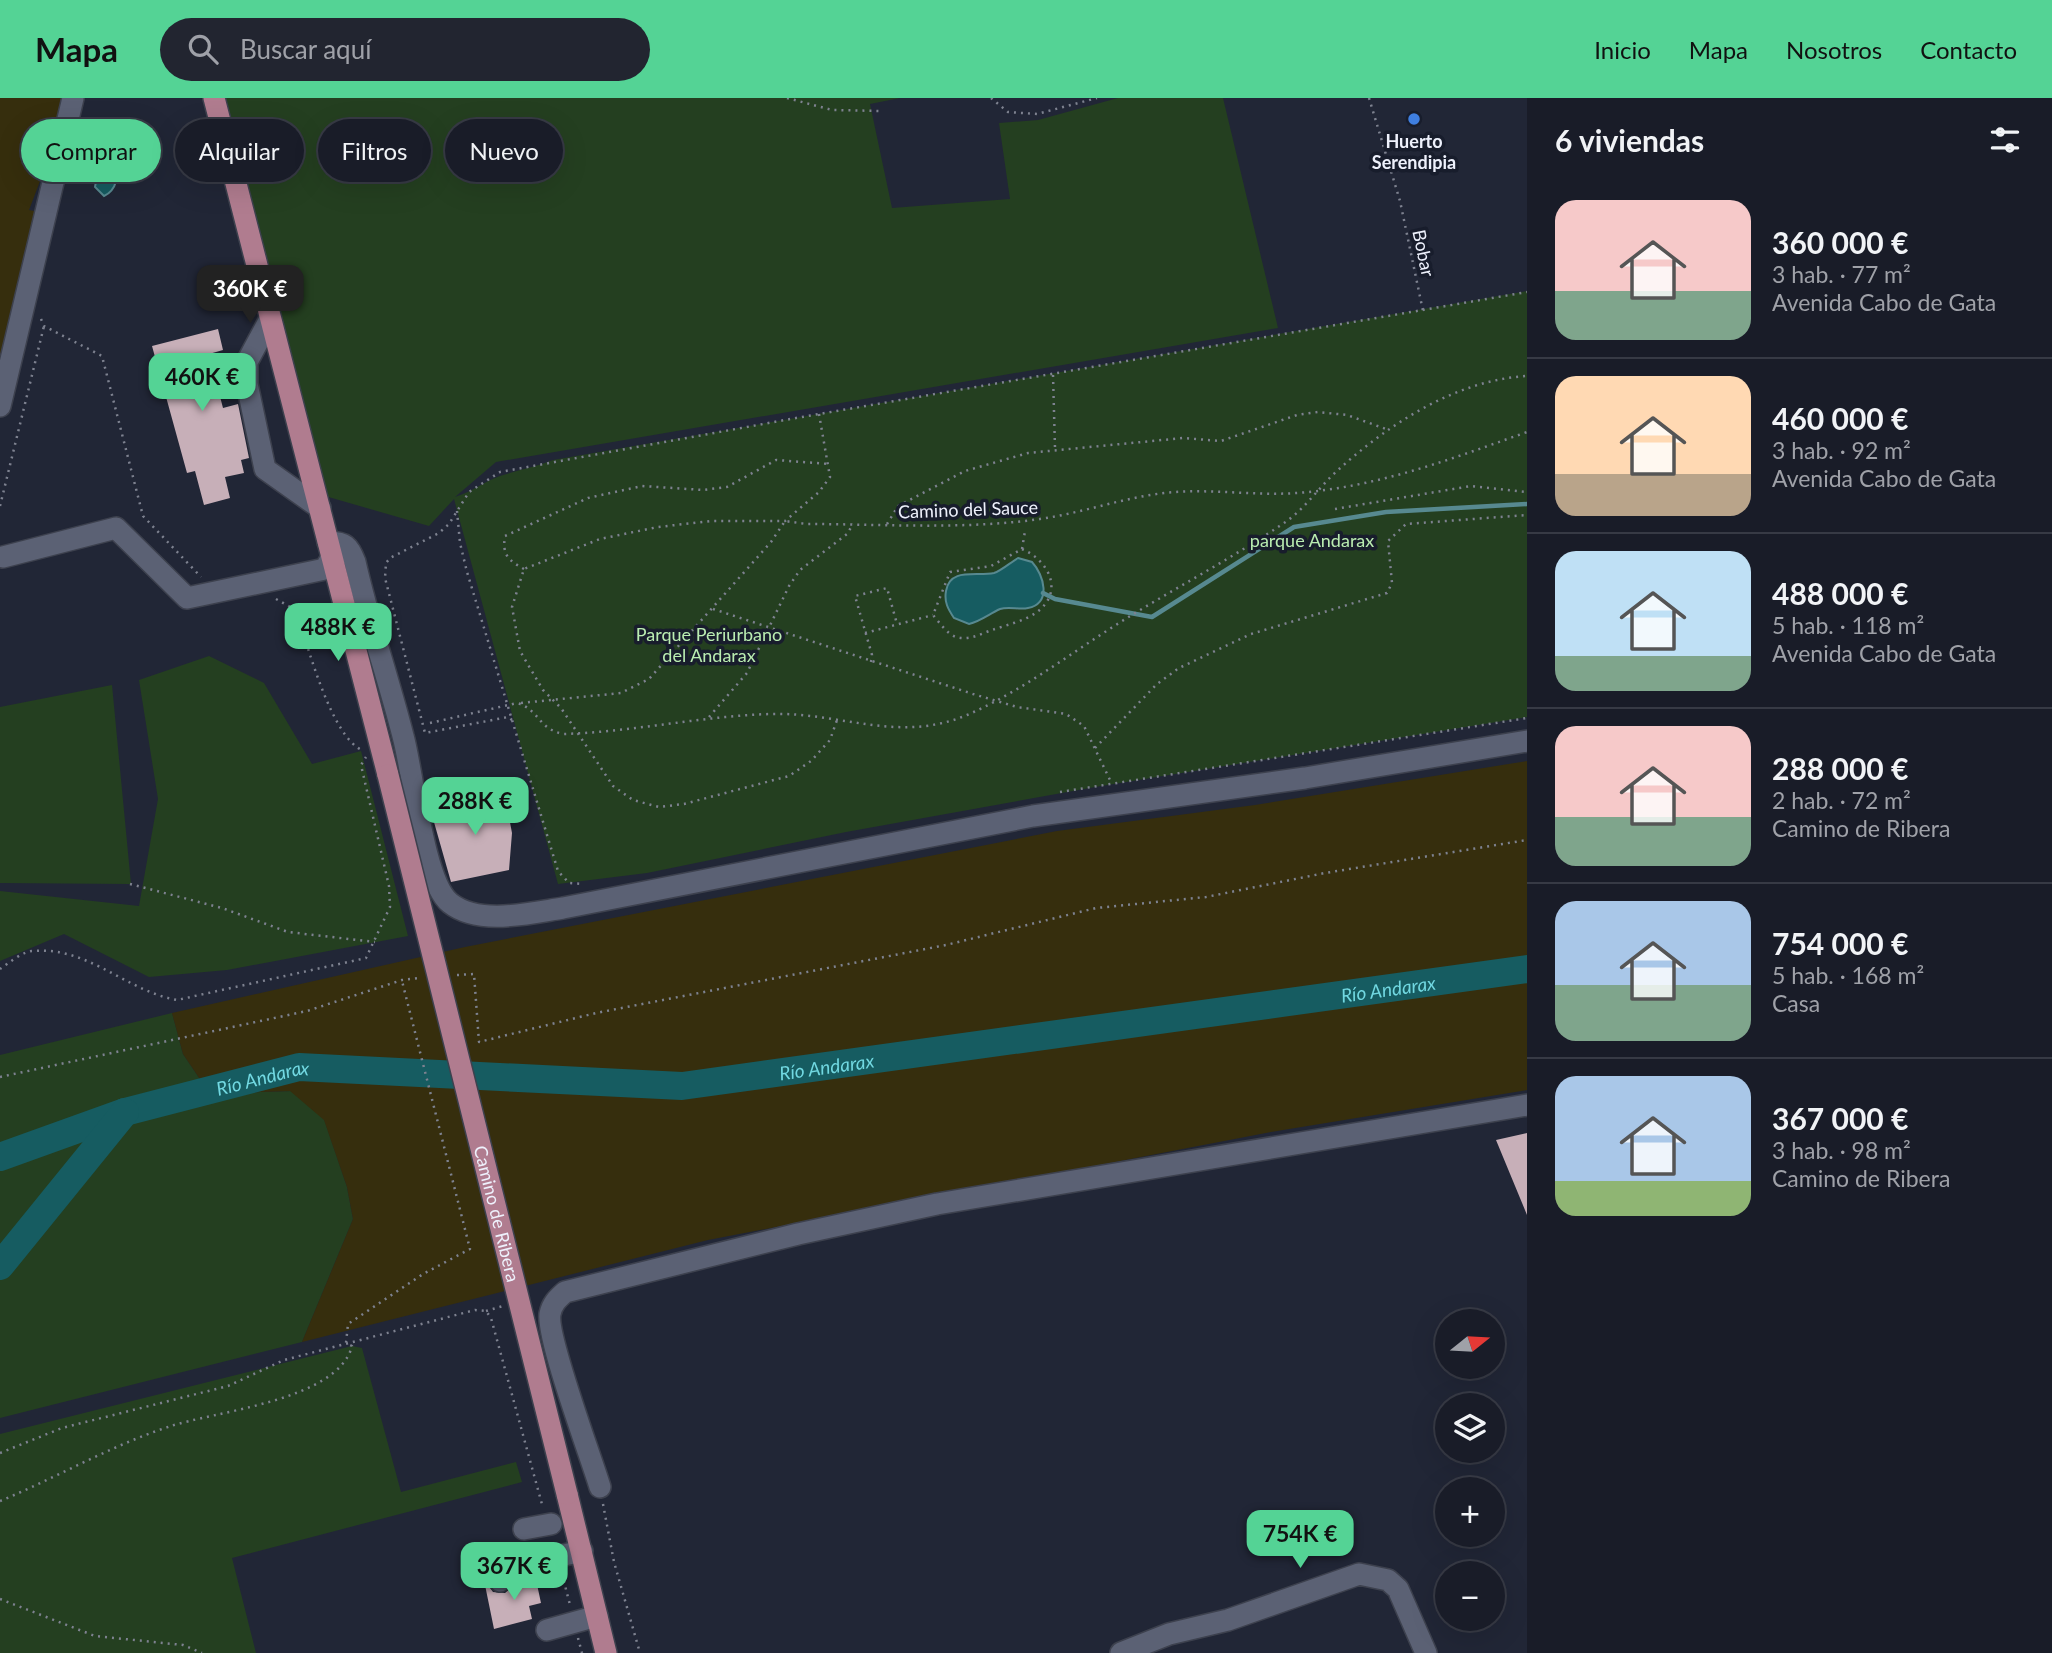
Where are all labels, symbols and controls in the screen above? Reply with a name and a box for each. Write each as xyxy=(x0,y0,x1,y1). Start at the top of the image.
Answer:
search box xyxy=(160,18,650,81)
text: Mapa xyxy=(35,29,118,69)
icon: search xyxy=(184,30,222,68)
text: Buscar aquí xyxy=(240,33,371,65)
text: Inicio xyxy=(1594,35,1651,64)
text: Mapa xyxy=(1689,35,1748,64)
text: Nosotros xyxy=(1786,35,1882,64)
text: Contacto xyxy=(1920,35,2017,64)
marker: Huerto Serendipia xyxy=(1406,111,1422,127)
chip: Comprar xyxy=(21,119,161,182)
chip: Alquilar xyxy=(175,119,304,182)
chip: Filtros xyxy=(318,119,431,182)
chip: Nuevo xyxy=(445,119,563,182)
icon: filters xyxy=(1986,121,2024,159)
text: 6 viviendas xyxy=(1555,122,1704,158)
place label: Huerto Serendipia xyxy=(1372,130,1456,173)
text: 360 000 € xyxy=(1772,224,1908,260)
street label: Bobar xyxy=(1408,228,1440,279)
icon: home xyxy=(1611,228,1695,312)
text: 3 hab. · 77 m² xyxy=(1772,260,1911,288)
pin: 360K € xyxy=(193,266,307,325)
text: 360K € xyxy=(213,274,287,302)
text: Avenida Cabo de Gata xyxy=(1772,288,1996,316)
pin: 460K € xyxy=(145,354,259,413)
text: 460K € xyxy=(165,362,239,390)
text: 460 000 € xyxy=(1772,400,1908,436)
icon: home xyxy=(1611,404,1695,488)
text: 3 hab. · 92 m² xyxy=(1772,436,1911,464)
text: Avenida Cabo de Gata xyxy=(1772,464,1996,492)
street label: Camino del Sauce xyxy=(898,496,1038,522)
park label: parque Andarax xyxy=(1250,529,1374,551)
text: 488 000 € xyxy=(1772,575,1908,611)
icon: home xyxy=(1611,579,1695,663)
pin: 488K € xyxy=(281,603,395,663)
text: 5 hab. · 118 m² xyxy=(1772,611,1924,639)
text: 488K € xyxy=(301,612,375,640)
park label: Parque Periurbano del Andarax xyxy=(636,623,782,666)
text: Avenida Cabo de Gata xyxy=(1772,639,1996,667)
text: 288 000 € xyxy=(1772,750,1908,786)
icon: home xyxy=(1611,754,1695,838)
pin: 288K € xyxy=(418,778,532,837)
text: 288K € xyxy=(438,786,512,814)
text: 2 hab. · 72 m² xyxy=(1772,786,1911,814)
text: Camino de Ribera xyxy=(1772,814,1950,842)
text: 754 000 € xyxy=(1772,925,1908,961)
icon: home xyxy=(1611,929,1695,1013)
text: 5 hab. · 168 m² xyxy=(1772,961,1924,989)
water label: Río Andarax xyxy=(1339,970,1437,1006)
text: Casa xyxy=(1772,989,1820,1017)
water label: Río Andarax xyxy=(778,1048,876,1084)
water label: Río Andarax xyxy=(213,1056,310,1100)
text: 367 000 € xyxy=(1772,1100,1908,1136)
icon: home xyxy=(1611,1104,1695,1188)
text: 3 hab. · 98 m² xyxy=(1772,1136,1911,1164)
street label: Camino de Ribera xyxy=(470,1143,525,1284)
text: Camino de Ribera xyxy=(1772,1164,1950,1192)
north arrow xyxy=(1435,1309,1505,1379)
map controls xyxy=(1435,1309,1505,1631)
button: layers xyxy=(1435,1393,1505,1463)
button: + xyxy=(1435,1477,1505,1547)
pin: 754K € xyxy=(1243,1510,1357,1570)
text: 754K € xyxy=(1263,1519,1337,1547)
pin: 367K € xyxy=(457,1542,571,1602)
text: 367K € xyxy=(477,1551,551,1579)
button: − xyxy=(1435,1561,1505,1631)

